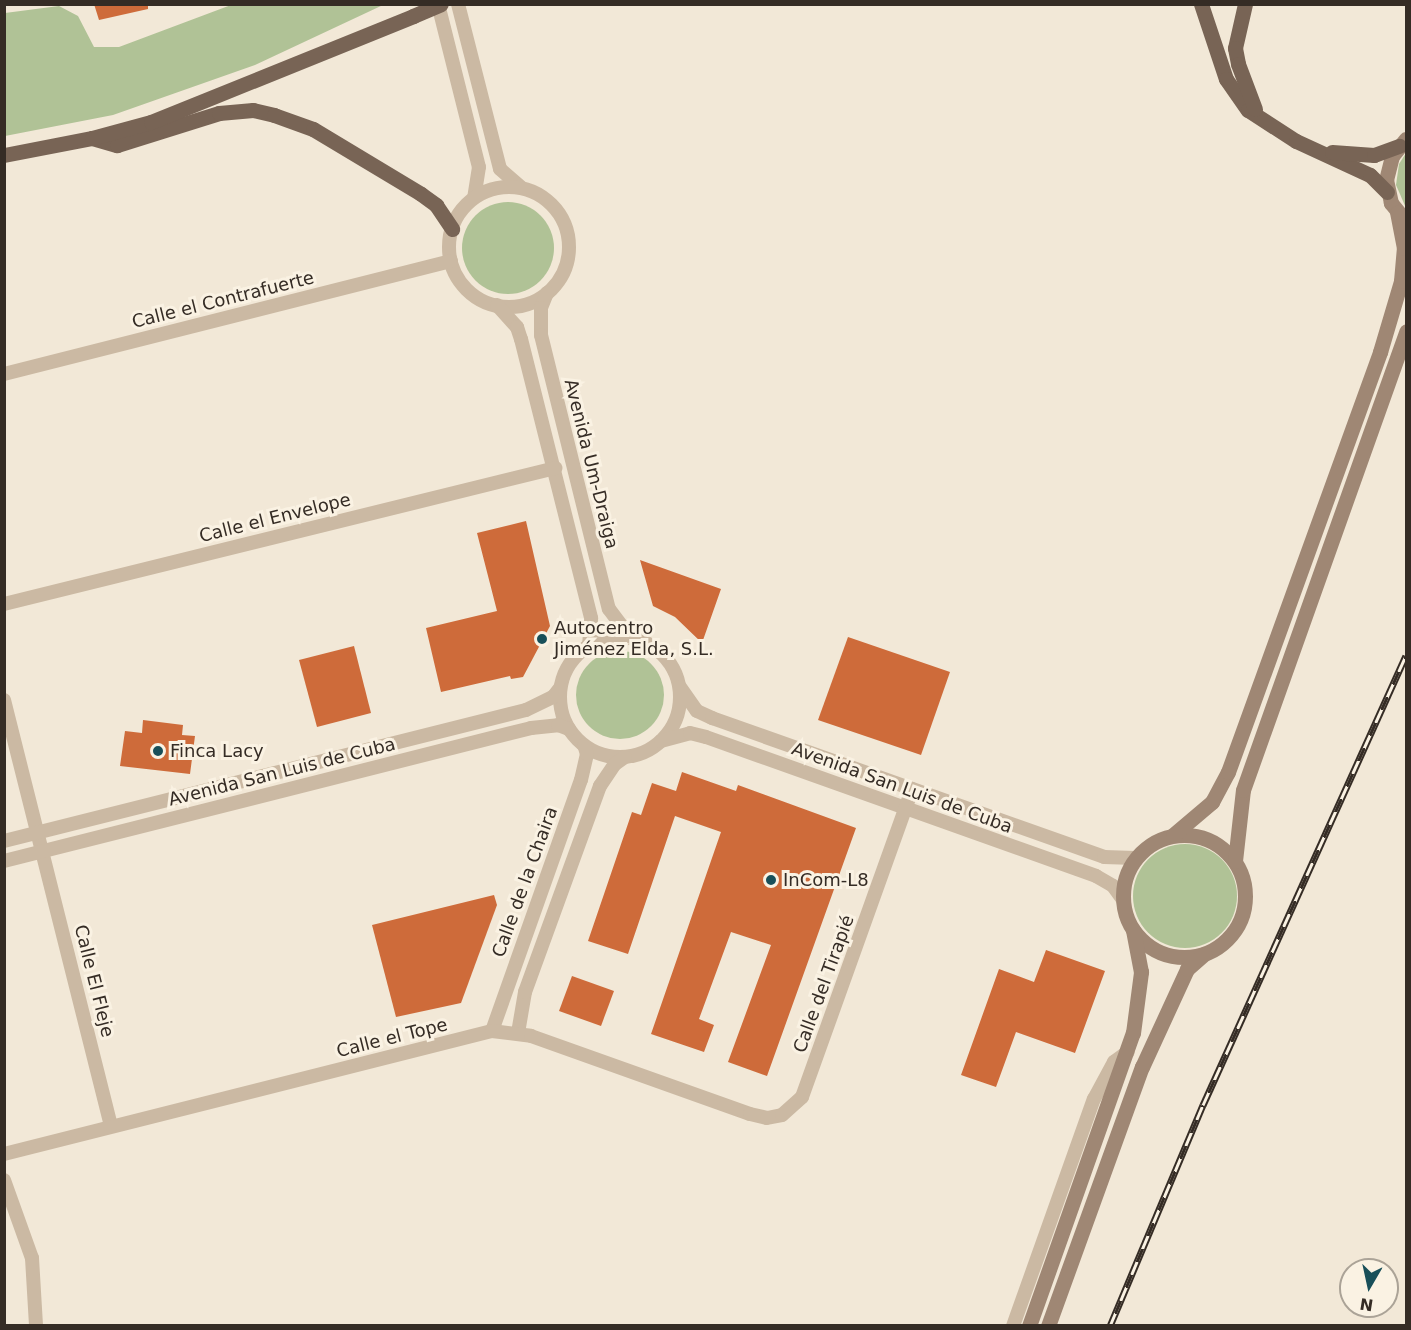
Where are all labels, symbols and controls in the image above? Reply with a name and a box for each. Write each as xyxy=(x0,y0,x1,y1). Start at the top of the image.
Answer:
street label: Calle el Contrafuerte xyxy=(130,267,316,333)
street label: Avenida Um-Draiga xyxy=(559,377,623,551)
street label: Calle el Envelope xyxy=(197,489,353,547)
place label: Autocentro Jiménez Elda, S.L. xyxy=(554,618,714,660)
marker: Autocentro Jiménez Elda, S.L. xyxy=(535,632,549,646)
street label: Avenida San Luis de Cuba xyxy=(166,733,398,811)
street label: Avenida San Luis de Cuba xyxy=(789,738,1015,838)
place label: Finca Lacy xyxy=(170,740,264,762)
marker: Finca Lacy xyxy=(151,744,165,758)
street label: Calle de la Chaira xyxy=(488,804,562,960)
place label: InCom-L8 xyxy=(783,869,869,891)
marker: InCom-L8 xyxy=(764,873,778,887)
street label: Calle del Tirapié xyxy=(789,912,859,1056)
street label: Calle El Fleje xyxy=(70,923,118,1039)
street label: Calle el Tope xyxy=(334,1014,450,1062)
north arrow xyxy=(1339,1258,1399,1318)
text: N xyxy=(1358,1294,1375,1315)

